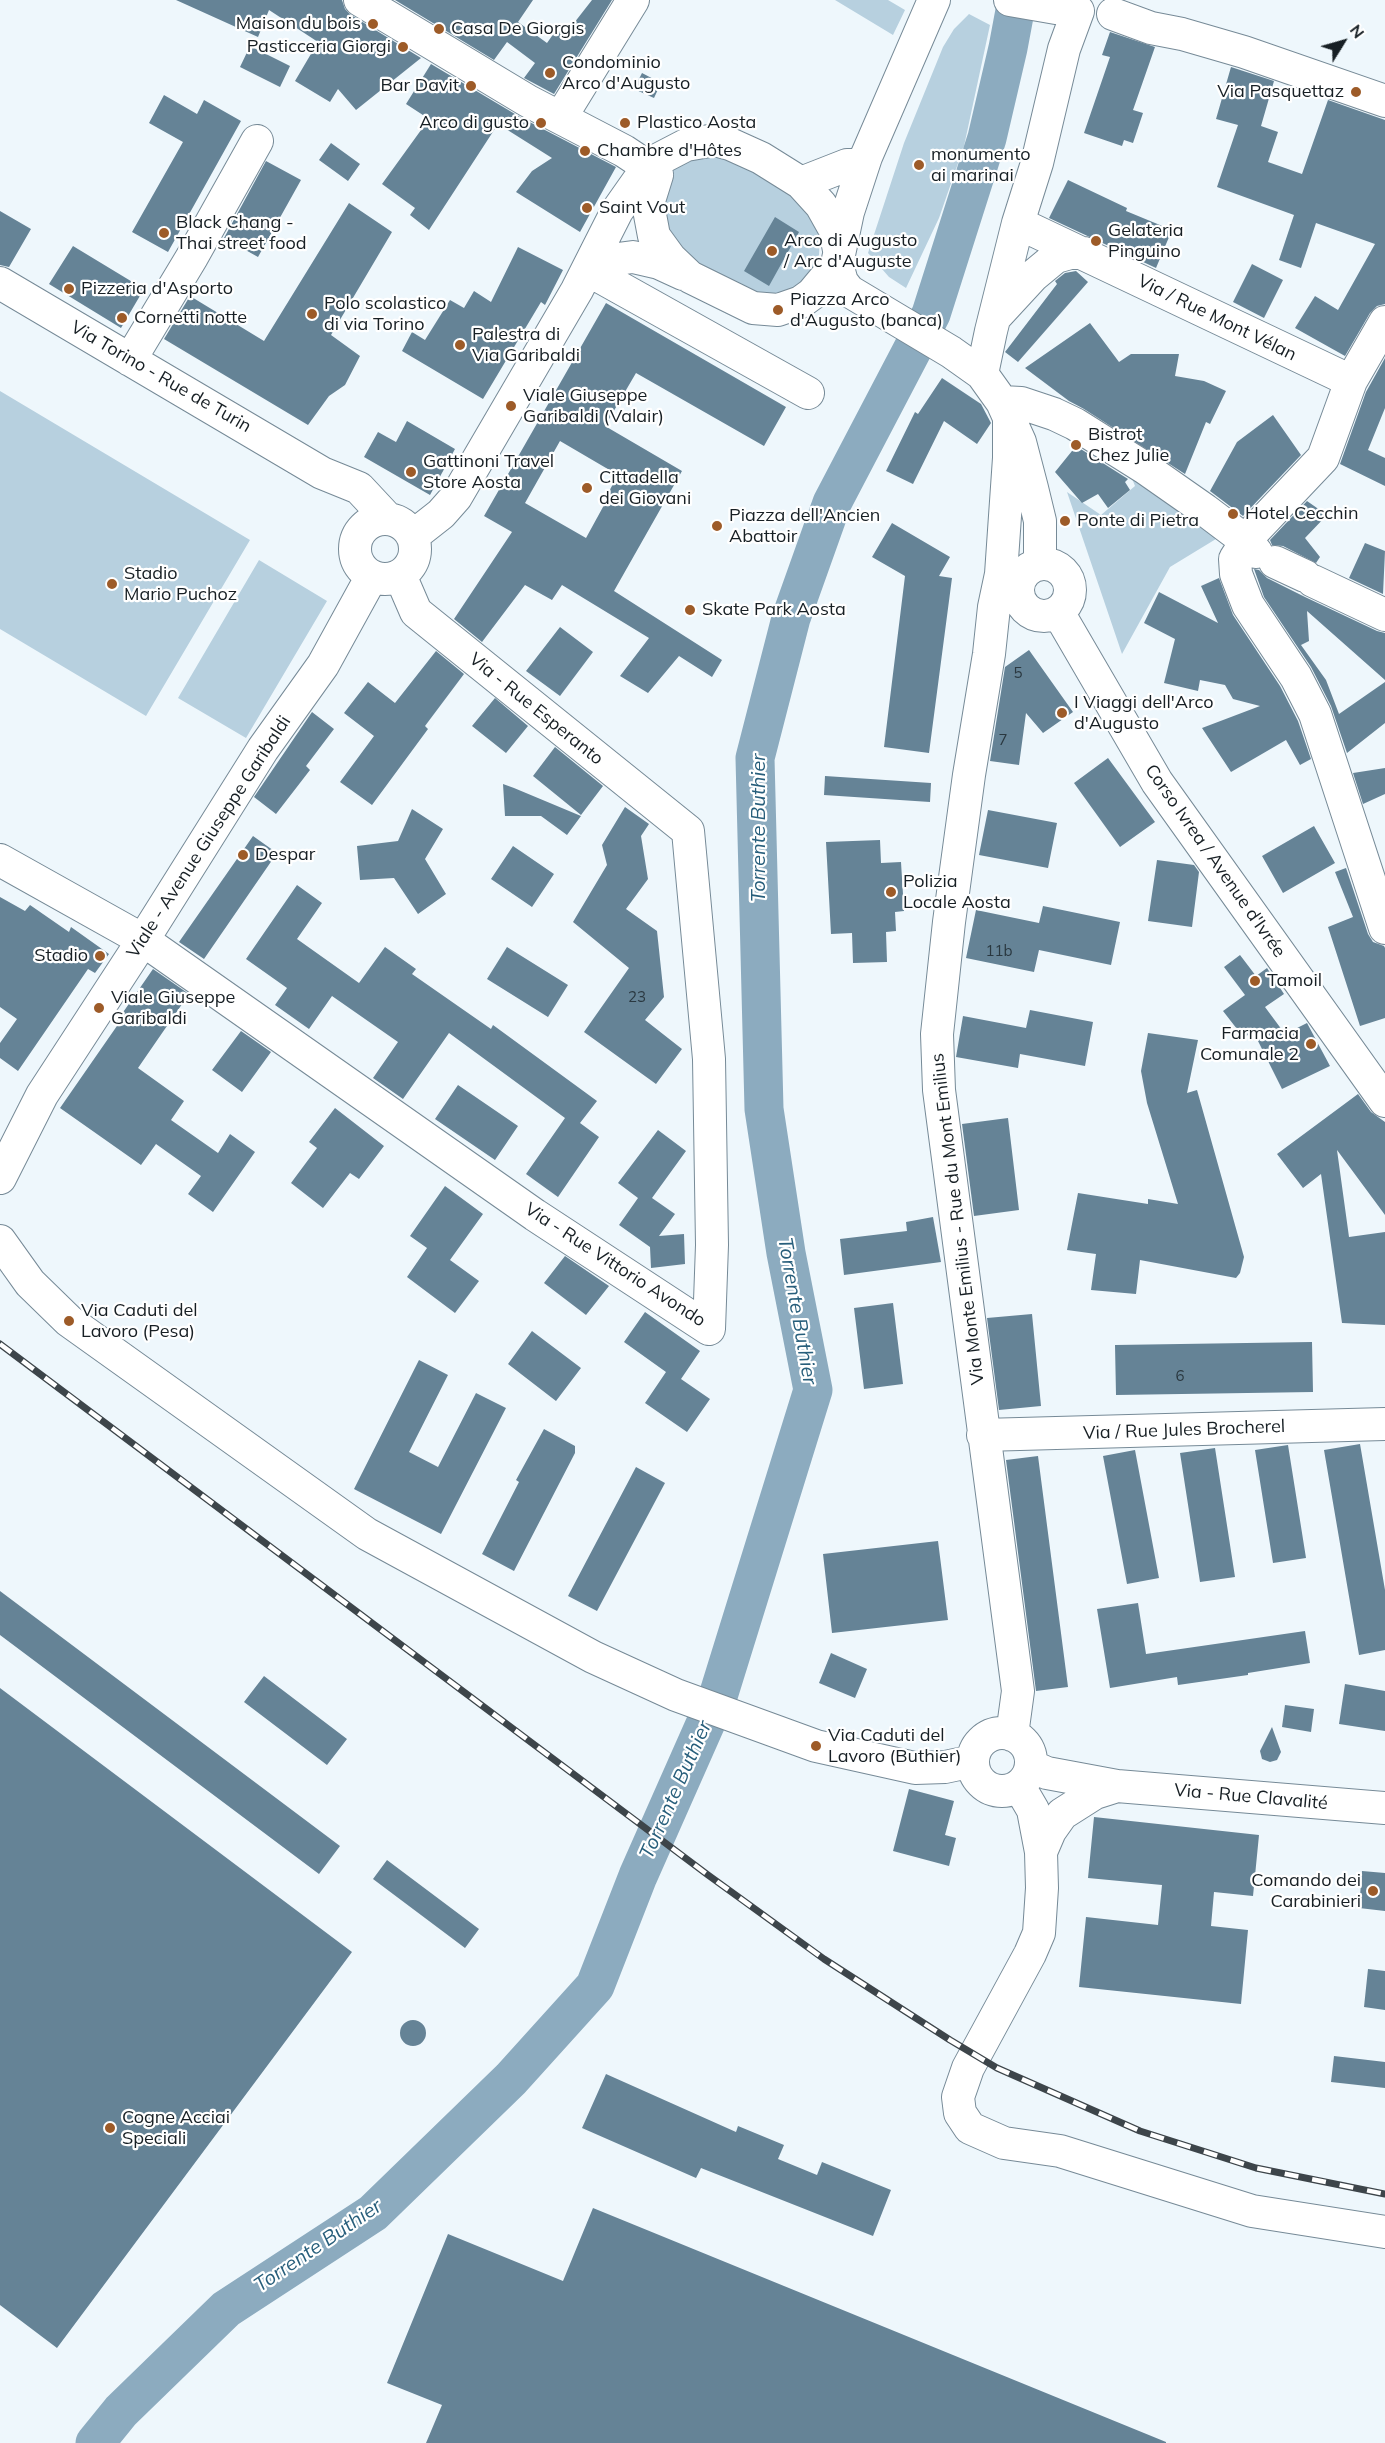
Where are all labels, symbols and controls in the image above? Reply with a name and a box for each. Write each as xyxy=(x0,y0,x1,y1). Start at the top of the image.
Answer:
north arrow xyxy=(1313,12,1373,72)
place label: Maison du bois xyxy=(236,13,361,35)
marker: Maison du bois xyxy=(366,17,380,31)
place label: Casa De Giorgis xyxy=(451,18,584,40)
text: N xyxy=(1346,20,1369,42)
marker: Casa De Giorgis xyxy=(432,22,446,36)
place label: Pasticceria Giorgi xyxy=(247,36,391,58)
marker: Pasticceria Giorgi xyxy=(396,40,410,54)
place label: Condominio Arco d'Augusto xyxy=(562,52,690,94)
marker: Condominio Arco d'Augusto xyxy=(543,66,557,80)
place label: Bar Davit xyxy=(380,75,459,97)
marker: Bar Davit xyxy=(464,79,478,93)
place label: Via Pasquettaz xyxy=(1217,81,1344,103)
marker: Via Pasquettaz xyxy=(1349,85,1363,99)
place label: Arco di gusto xyxy=(419,112,529,134)
place label: Plastico Aosta xyxy=(637,112,756,134)
marker: Arco di gusto xyxy=(534,116,548,130)
marker: Plastico Aosta xyxy=(618,116,632,130)
place label: Chambre d'Hôtes xyxy=(597,140,742,162)
marker: Chambre d'Hôtes xyxy=(578,144,592,158)
place label: monumento ai marinai xyxy=(931,144,1031,186)
marker: monumento ai marinai xyxy=(912,158,926,172)
place label: Saint Vout xyxy=(599,197,685,219)
marker: Saint Vout xyxy=(580,201,594,215)
place label: Black Chang - Thai street food xyxy=(176,212,307,254)
place label: Gelateria Pinguino xyxy=(1108,220,1184,262)
marker: Black Chang - Thai street food xyxy=(157,226,171,240)
place label: Arco di Augusto / Arc d'Auguste xyxy=(784,230,917,272)
marker: Gelateria Pinguino xyxy=(1089,234,1103,248)
marker: Arco di Augusto / Arc d'Auguste xyxy=(765,244,779,258)
street label: Via / Rue Mont Vélan xyxy=(1134,270,1300,366)
place label: Pizzeria d'Asporto xyxy=(81,278,233,300)
marker: Pizzeria d'Asporto xyxy=(62,282,76,296)
place label: Piazza Arco d'Augusto (banca) xyxy=(790,289,943,332)
place label: Polo scolastico di via Torino xyxy=(324,293,446,336)
marker: Piazza Arco d'Augusto (banca) xyxy=(771,303,785,317)
place label: Cornetti notte xyxy=(134,307,247,329)
marker: Polo scolastico di via Torino xyxy=(305,307,319,321)
marker: Cornetti notte xyxy=(115,311,129,325)
street label: Via Torino - Rue de Turin xyxy=(67,316,255,438)
place label: Palestra di Via Garibaldi xyxy=(472,324,580,366)
marker: Palestra di Via Garibaldi xyxy=(453,338,467,352)
place label: Viale Giuseppe Garibaldi (Valair) xyxy=(523,385,664,428)
marker: Viale Giuseppe Garibaldi (Valair) xyxy=(504,399,518,413)
place label: Bistrot Chez Julie xyxy=(1088,424,1169,466)
marker: Bistrot Chez Julie xyxy=(1069,438,1083,452)
place label: Gattinoni Travel Store Aosta xyxy=(423,451,554,494)
marker: Gattinoni Travel Store Aosta xyxy=(404,465,418,479)
place label: Cittadella dei Giovani xyxy=(599,467,691,510)
marker: Cittadella dei Giovani xyxy=(580,481,594,495)
place label: Hotel Cecchin xyxy=(1245,503,1358,525)
place label: Piazza dell'Ancien Abattoir xyxy=(729,505,880,548)
marker: Hotel Cecchin xyxy=(1226,507,1240,521)
place label: Ponte di Pietra xyxy=(1077,510,1199,532)
marker: Ponte di Pietra xyxy=(1058,514,1072,528)
marker: Piazza dell'Ancien Abattoir xyxy=(710,519,724,533)
place label: Stadio Mario Puchoz xyxy=(124,563,237,606)
marker: Stadio Mario Puchoz xyxy=(105,577,119,591)
place label: Skate Park Aosta xyxy=(702,599,846,621)
marker: Skate Park Aosta xyxy=(683,603,697,617)
street label: Via - Rue Esperanto xyxy=(465,648,607,770)
house number: 5 xyxy=(1014,664,1022,682)
place label: I Viaggi dell'Arco d'Augusto xyxy=(1074,692,1213,734)
marker: I Viaggi dell'Arco d'Augusto xyxy=(1055,706,1069,720)
street label: Viale - Avenue Giuseppe Garibaldi xyxy=(122,712,296,962)
house number: 7 xyxy=(999,731,1007,749)
water label: Torrente Buthier xyxy=(747,754,771,902)
street label: Corso Ivrea / Avenue d'Ivrée xyxy=(1140,760,1290,962)
place label: Despar xyxy=(255,844,315,866)
marker: Despar xyxy=(236,848,250,862)
place label: Polizia Locale Aosta xyxy=(903,871,1011,914)
marker: Polizia Locale Aosta xyxy=(884,885,898,899)
house number: 11b xyxy=(986,942,1012,960)
place label: Stadio xyxy=(34,945,88,967)
marker: Stadio xyxy=(93,949,107,963)
place label: Tamoil xyxy=(1267,970,1322,992)
marker: Tamoil xyxy=(1248,974,1262,988)
place label: Viale Giuseppe Garibaldi xyxy=(111,987,235,1030)
house number: 23 xyxy=(628,988,646,1006)
marker: Viale Giuseppe Garibaldi xyxy=(92,1001,106,1015)
place label: Farmacia Comunale 2 xyxy=(1200,1023,1299,1066)
marker: Farmacia Comunale 2 xyxy=(1304,1037,1318,1051)
street label: Via Monte Emilius - Rue du Mont Emilius xyxy=(927,1052,989,1386)
street label: Via - Rue Vittorio Avondo xyxy=(520,1198,710,1332)
water label: Torrente Buthier xyxy=(772,1236,822,1386)
place label: Via Caduti del Lavoro (Pesa) xyxy=(81,1300,198,1342)
marker: Via Caduti del Lavoro (Pesa) xyxy=(62,1314,76,1328)
house number: 6 xyxy=(1176,1367,1184,1385)
street label: Via / Rue Jules Brocherel xyxy=(1083,1416,1285,1444)
water label: Torrente Buthier xyxy=(635,1717,717,1863)
place label: Via Caduti del Lavoro (Buthier) xyxy=(828,1725,961,1768)
marker: Via Caduti del Lavoro (Buthier) xyxy=(809,1739,823,1753)
street label: Via - Rue Clavalité xyxy=(1173,1780,1329,1814)
place label: Comando dei Carabinieri xyxy=(1251,1870,1361,1912)
marker: Comando dei Carabinieri xyxy=(1366,1884,1380,1898)
place label: Cogne Acciai Speciali xyxy=(122,2107,230,2150)
marker: Cogne Acciai Speciali xyxy=(103,2121,117,2135)
water label: Torrente Buthier xyxy=(250,2194,386,2298)

